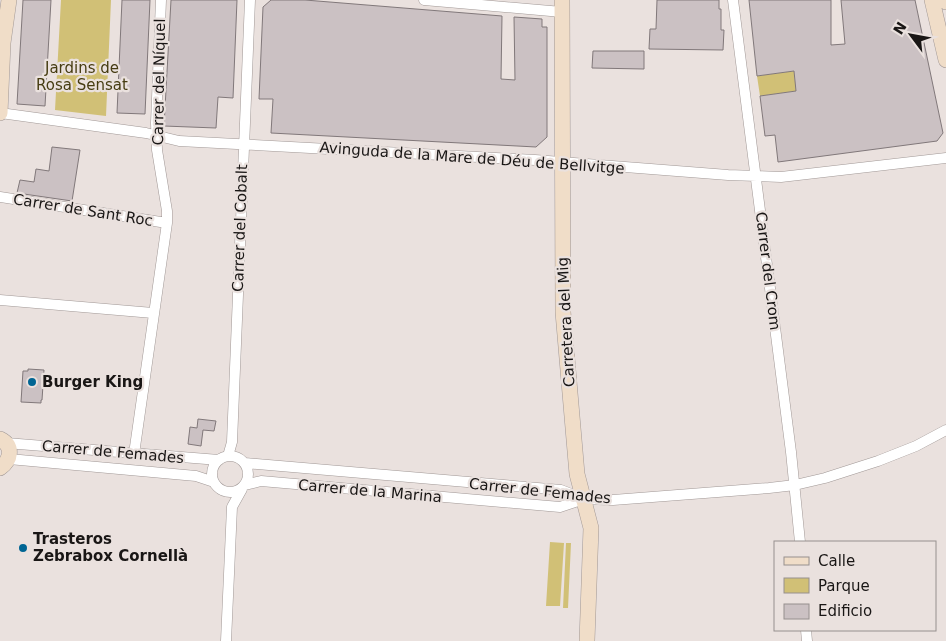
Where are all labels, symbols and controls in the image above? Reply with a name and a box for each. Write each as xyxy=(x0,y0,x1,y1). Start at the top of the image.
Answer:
north arrow xyxy=(886,10,936,60)
street label: Carrer del Níquel xyxy=(149,18,169,146)
text: N xyxy=(890,19,910,37)
park label: Jardins de Rosa Sensat xyxy=(36,59,128,94)
street label: Avinguda de la Mare de Déu de Bellvitge xyxy=(319,138,625,178)
street label: Carrer del Cobalt xyxy=(229,164,251,292)
street label: Carrer de Sant Roc xyxy=(12,190,154,230)
street label: Carrer del Crom xyxy=(752,211,784,331)
street label: Carretera del Mig xyxy=(554,257,578,387)
place label: Burger King xyxy=(42,373,143,391)
marker: Burger King xyxy=(26,376,38,388)
street label: Carrer de Femades xyxy=(41,437,185,467)
street label: Carrer de Femades xyxy=(468,475,612,507)
street label: Carrer de la Marina xyxy=(297,476,443,506)
place label: Trasteros Zebrabox Cornellà xyxy=(33,530,188,565)
legend xyxy=(774,541,936,631)
marker: Trasteros Zebrabox Cornellà xyxy=(17,542,29,554)
text: Calle xyxy=(818,552,855,570)
text: Parque xyxy=(818,577,870,595)
text: Edificio xyxy=(818,602,872,620)

